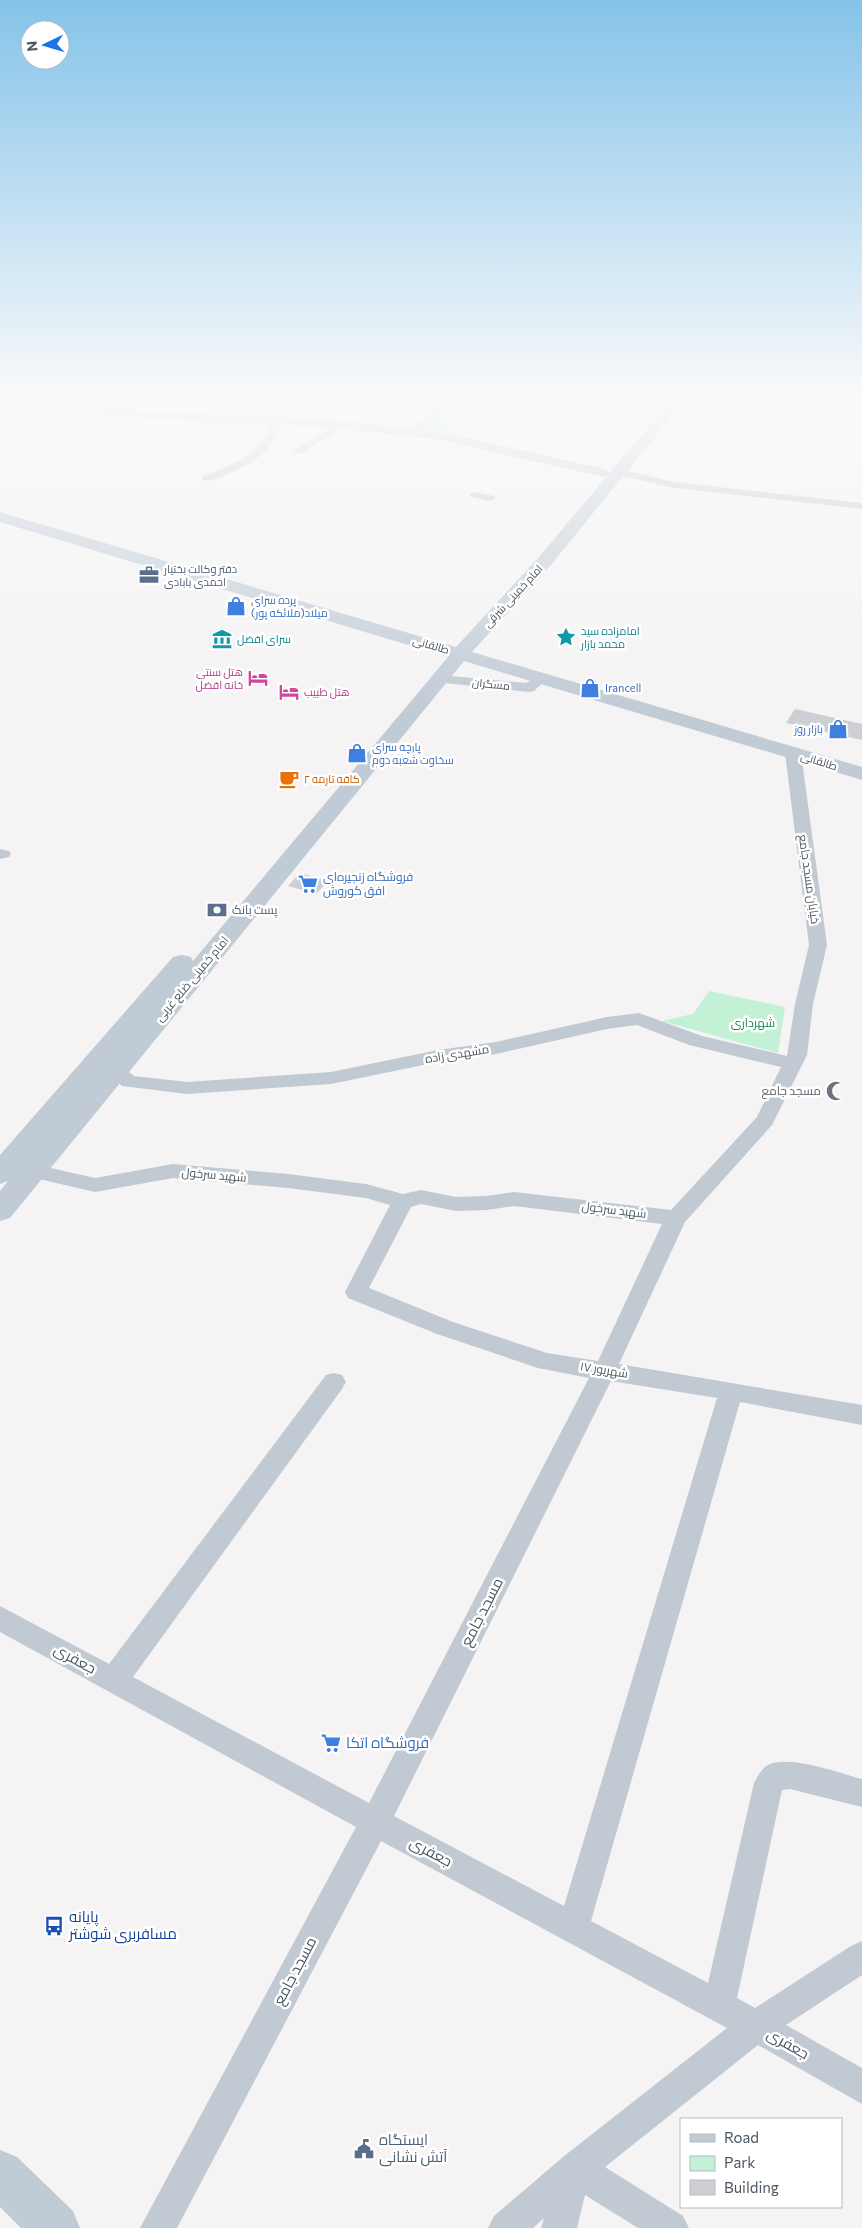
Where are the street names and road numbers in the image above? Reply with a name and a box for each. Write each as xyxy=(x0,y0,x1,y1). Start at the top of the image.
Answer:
street label: امام خمینی شرقی xyxy=(480,562,546,631)
street label: طالقانی xyxy=(411,633,451,657)
street label: مسگران xyxy=(471,675,511,693)
street label: طالقانی xyxy=(799,749,839,773)
street label: خیابان مسجد جامع xyxy=(795,833,823,925)
street label: امام خمینی ضلع غربی xyxy=(152,933,232,1025)
street label: مشهدی زاده xyxy=(424,1041,490,1066)
street label: شهید سرخول xyxy=(181,1164,247,1185)
street label: شهید سرخول xyxy=(581,1198,647,1221)
street label: ۱۷ شهریور xyxy=(579,1358,629,1381)
street label: مسجد جامع xyxy=(456,1574,509,1650)
street label: جعفری xyxy=(50,1639,100,1679)
street label: جعفری xyxy=(406,1833,456,1871)
street label: مسجد جامع xyxy=(269,1933,322,2009)
street label: جعفری xyxy=(763,2024,813,2064)

